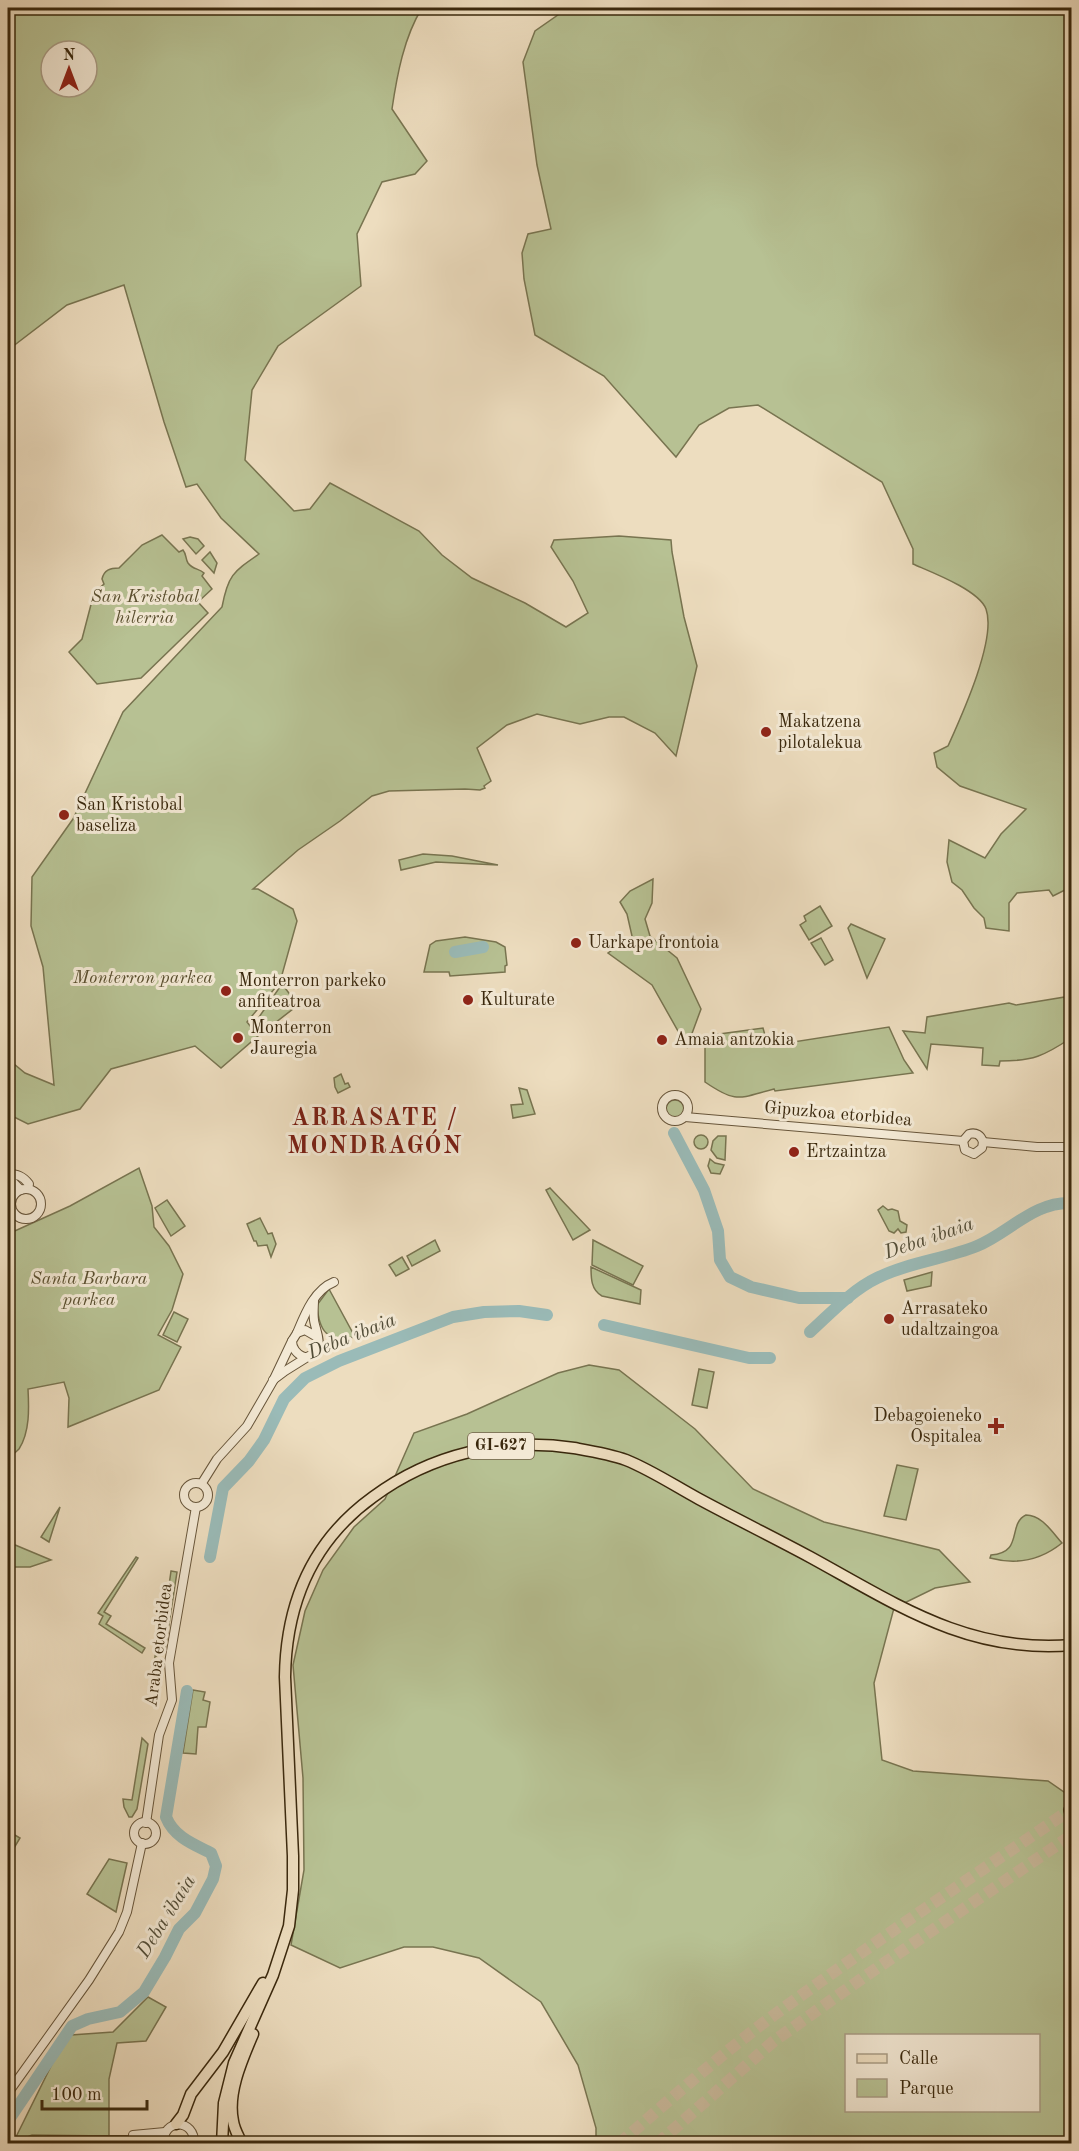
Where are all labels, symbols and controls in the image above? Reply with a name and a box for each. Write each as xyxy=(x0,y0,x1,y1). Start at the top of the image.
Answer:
north arrow xyxy=(39,39,99,99)
text: N xyxy=(63,48,76,64)
park label: San Kristobal hilerria xyxy=(91,588,200,627)
place label: Makatzena pilotalekua xyxy=(778,713,862,752)
marker: Makatzena pilotalekua xyxy=(759,725,773,739)
place label: San Kristobal baseliza xyxy=(76,796,183,835)
marker: San Kristobal baseliza xyxy=(57,808,71,822)
place label: Uarkape frontoia xyxy=(588,934,719,952)
marker: Uarkape frontoia xyxy=(569,936,583,950)
park label: Monterron parkea xyxy=(72,969,213,987)
place label: Monterron parkeko anfiteatroa xyxy=(238,972,386,1011)
marker: Monterron parkeko anfiteatroa xyxy=(219,984,233,998)
place label: Kulturate xyxy=(480,991,555,1009)
marker: Kulturate xyxy=(461,993,475,1007)
place label: Monterron Jauregia xyxy=(250,1019,332,1058)
marker: Monterron Jauregia xyxy=(231,1031,245,1045)
place label: Amaia antzokia xyxy=(674,1031,795,1049)
marker: Amaia antzokia xyxy=(655,1033,669,1047)
street label: Gipuzkoa etorbidea xyxy=(763,1099,913,1129)
district label: ARRASATE / MONDRAGÓN xyxy=(287,1107,463,1159)
place label: Ertzaintza xyxy=(806,1143,887,1161)
marker: Ertzaintza xyxy=(787,1145,801,1159)
water label: Deba ibaia xyxy=(881,1214,977,1264)
park label: Santa Barbara parkea xyxy=(30,1270,148,1309)
place label: Arrasateko udaltzaingoa xyxy=(901,1300,999,1339)
water label: Deba ibaia xyxy=(304,1310,399,1364)
marker: Arrasateko udaltzaingoa xyxy=(882,1312,896,1326)
place label: Debagoieneko Ospitalea xyxy=(873,1407,982,1446)
marker: Debagoieneko Ospitalea xyxy=(987,1417,1005,1435)
road number: GI-627 xyxy=(468,1433,534,1459)
street label: Araba etorbidea xyxy=(142,1582,176,1708)
water label: Deba ibaia xyxy=(133,1872,200,1963)
legend xyxy=(845,2034,1040,2112)
text: Calle xyxy=(899,2050,938,2068)
scale bar xyxy=(42,2073,147,2111)
text: Parque xyxy=(899,2080,954,2098)
text: 100 m xyxy=(51,2086,102,2104)

